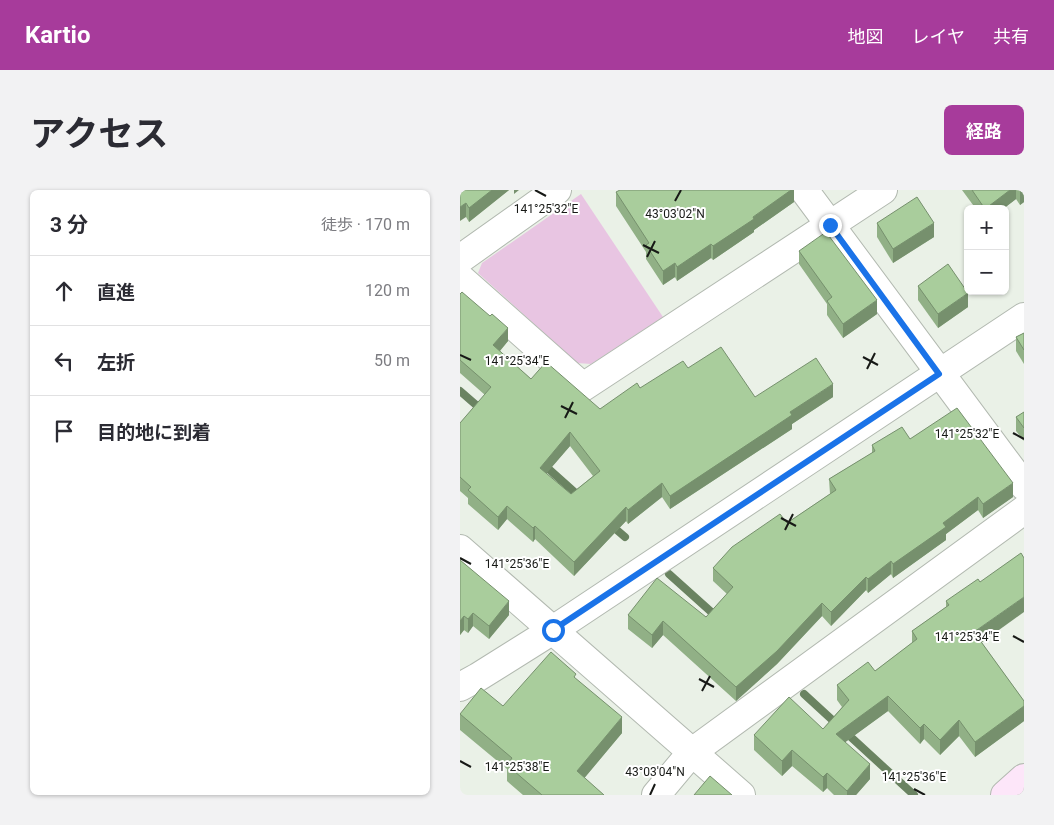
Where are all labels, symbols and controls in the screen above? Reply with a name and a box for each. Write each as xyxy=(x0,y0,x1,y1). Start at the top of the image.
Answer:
text: Kartio xyxy=(25,21,91,49)
text: 地図 xyxy=(848,26,884,47)
text: レイヤ xyxy=(912,26,965,47)
text: 共有 xyxy=(993,26,1029,47)
button: 経路 xyxy=(944,105,1024,155)
text: アクセス xyxy=(30,114,168,155)
text: 141°25'32"E xyxy=(514,202,578,216)
map controls xyxy=(964,205,1009,295)
button: + xyxy=(964,205,1009,250)
text: 43°03'02"N xyxy=(645,207,705,221)
text: 3 分 xyxy=(50,213,88,237)
route end xyxy=(819,214,842,237)
text: 徒歩 · 170 m xyxy=(321,215,410,234)
button: − xyxy=(964,250,1009,295)
icon: ahead xyxy=(50,277,78,305)
text: 直進 xyxy=(97,281,135,304)
text: 120 m xyxy=(365,281,410,300)
icon: left xyxy=(50,347,78,375)
text: 左折 xyxy=(97,351,135,374)
text: 50 m xyxy=(374,351,410,370)
text: 141°25'34"E xyxy=(485,354,549,368)
icon: arrive xyxy=(50,417,78,445)
text: 目的地に到着 xyxy=(97,421,211,444)
text: 141°25'32"E xyxy=(935,427,999,441)
text: 141°25'36"E xyxy=(485,557,549,571)
route start xyxy=(542,619,565,642)
text: 141°25'34"E xyxy=(935,630,999,644)
text: 141°25'38"E xyxy=(485,760,549,774)
text: 43°03'04"N xyxy=(625,765,685,779)
text: 141°25'36"E xyxy=(882,770,946,784)

